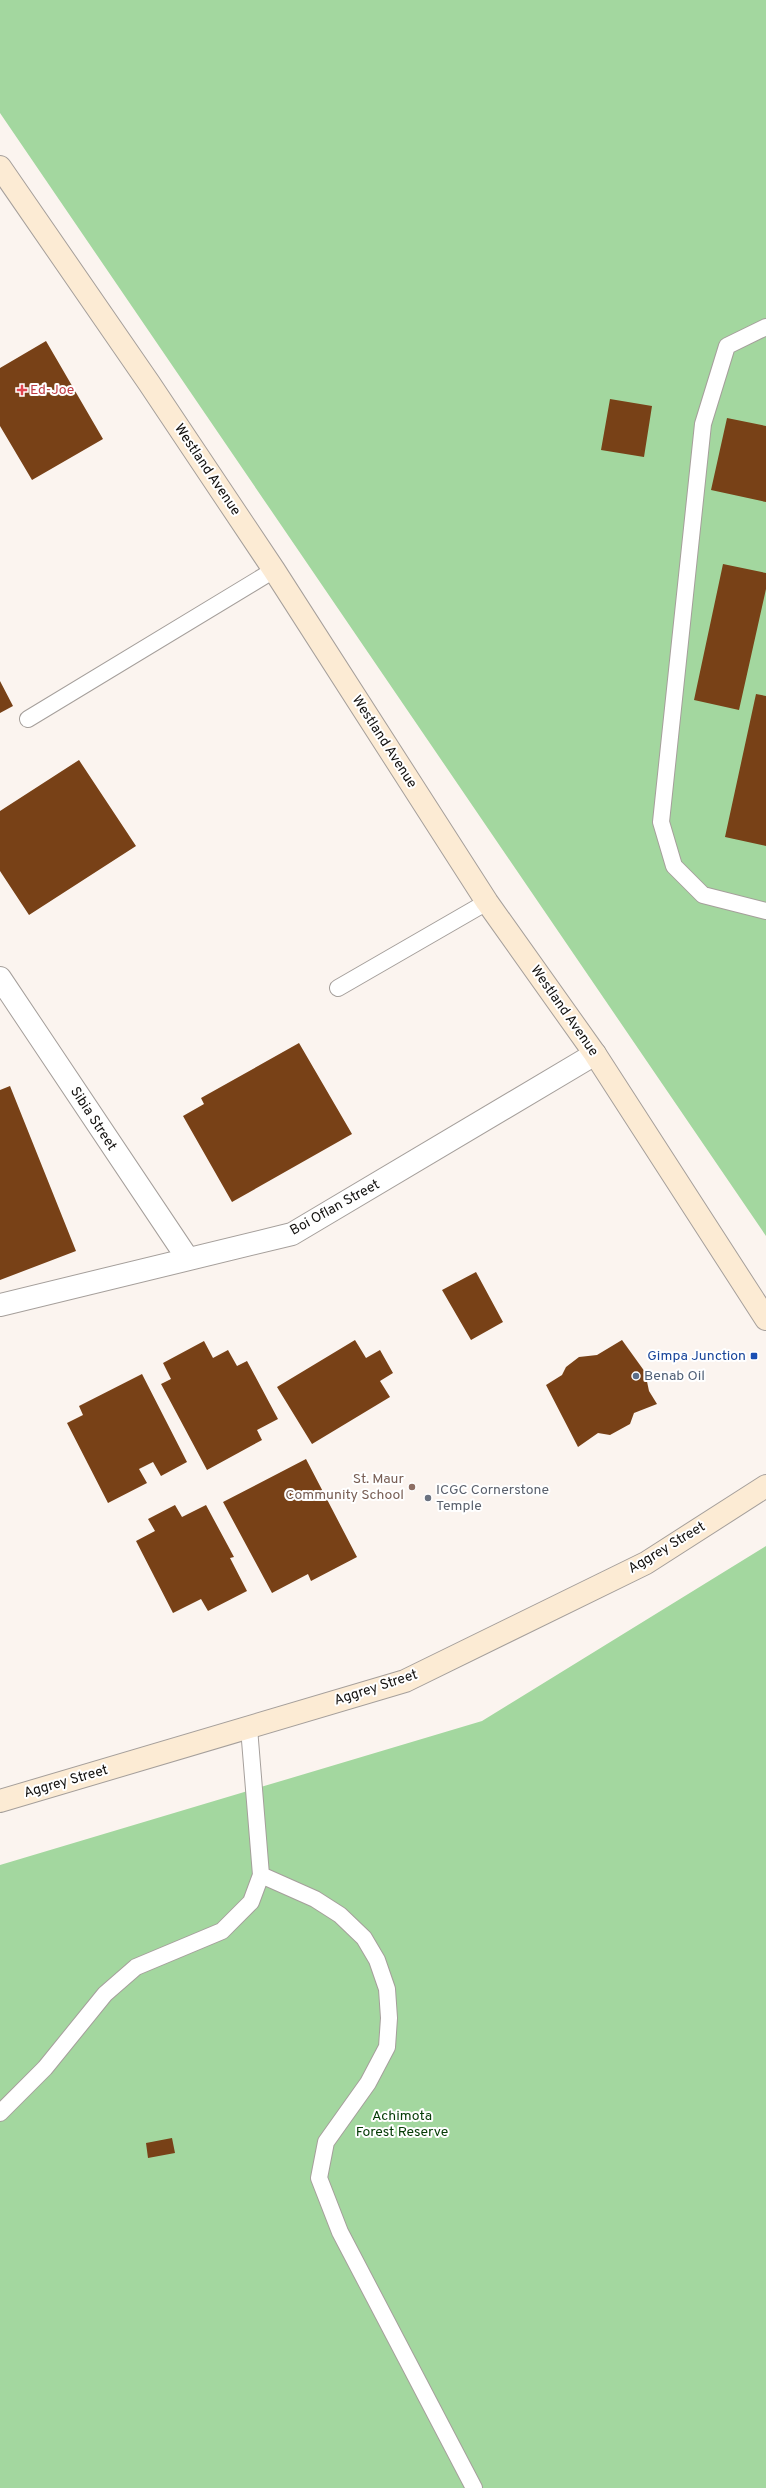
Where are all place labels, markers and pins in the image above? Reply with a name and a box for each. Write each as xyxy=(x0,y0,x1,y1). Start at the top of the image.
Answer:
place label: Ed-Joe xyxy=(30,382,74,399)
marker: Ed-Joe xyxy=(17,385,27,395)
place label: Gimpa Junction xyxy=(647,1348,746,1365)
marker: Gimpa Junction xyxy=(749,1351,759,1361)
place label: Benab Oil xyxy=(644,1368,705,1385)
marker: Benab Oil xyxy=(631,1371,641,1381)
place label: St. Maur Community School xyxy=(285,1471,405,1504)
marker: St. Maur Community School xyxy=(407,1482,417,1492)
place label: ICGC Cornerstone Temple xyxy=(436,1482,549,1515)
marker: ICGC Cornerstone Temple xyxy=(423,1493,433,1503)

